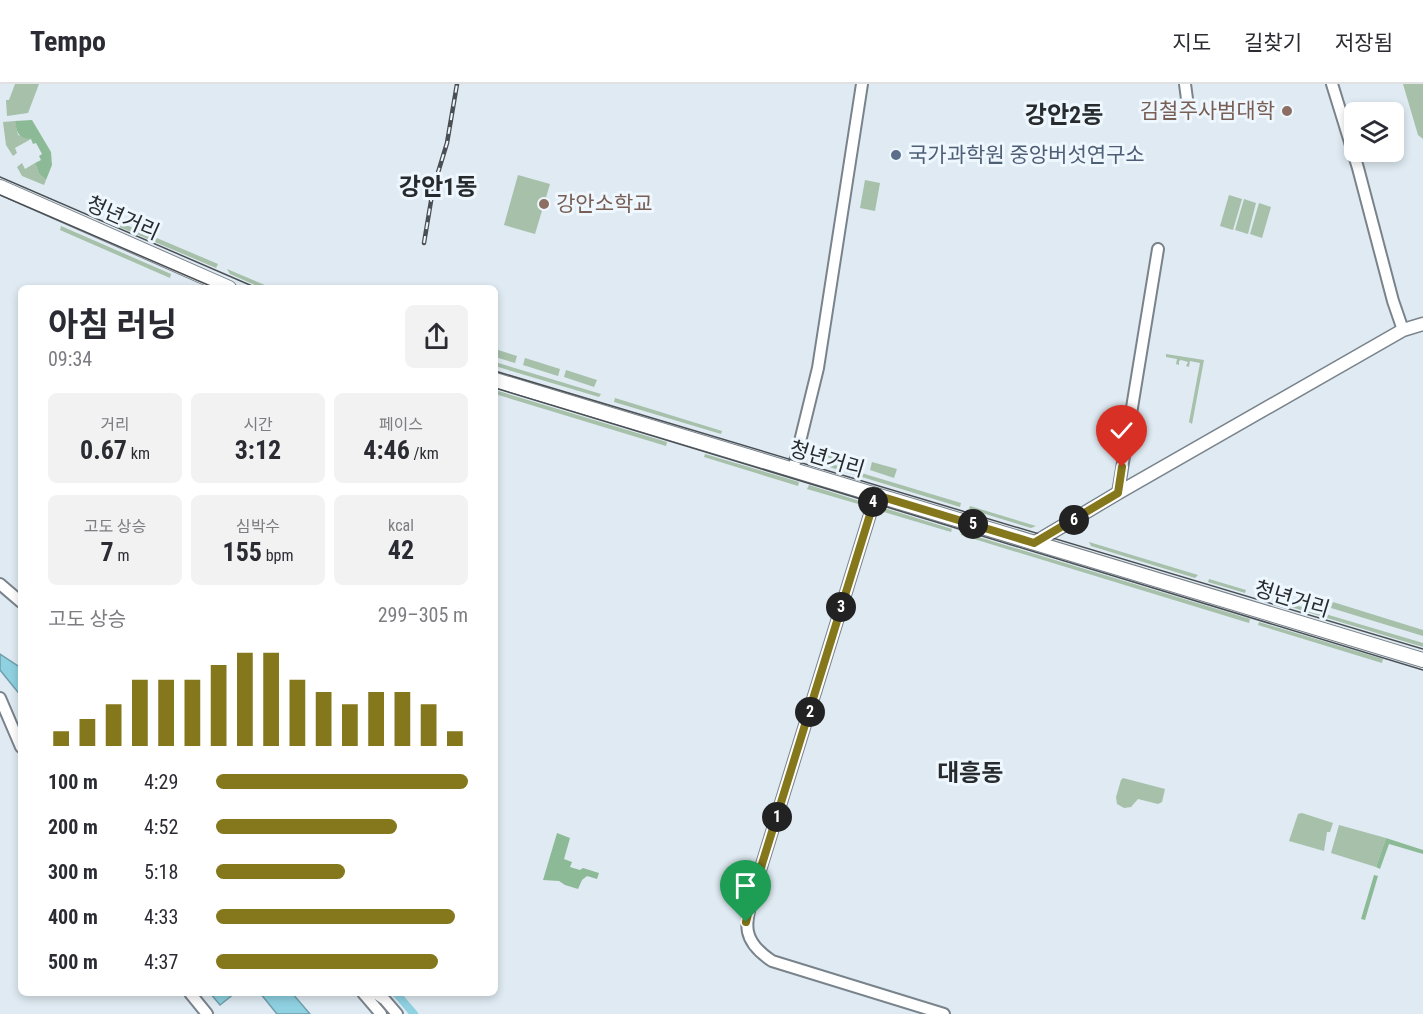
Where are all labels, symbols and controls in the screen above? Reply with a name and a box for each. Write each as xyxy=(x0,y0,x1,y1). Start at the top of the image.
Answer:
text: Tempo xyxy=(30,25,106,58)
text: 지도 xyxy=(1172,31,1211,55)
text: 길찾기 xyxy=(1244,31,1302,55)
text: 저장됨 xyxy=(1335,31,1393,55)
place label: 김철주사범대학 xyxy=(1140,99,1275,123)
district label: 강안2동 xyxy=(1025,101,1103,129)
map controls xyxy=(1344,102,1404,162)
button: layers xyxy=(1344,102,1404,162)
marker: 김철주사범대학 xyxy=(1280,104,1294,118)
place label: 국가과학원 중앙버섯연구소 xyxy=(908,143,1145,167)
marker: 국가과학원 중앙버섯연구소 xyxy=(889,148,903,162)
district label: 강안1동 xyxy=(399,173,477,201)
street label: 청년거리 xyxy=(83,191,163,245)
place label: 강안소학교 xyxy=(556,192,653,216)
marker: 강안소학교 xyxy=(537,197,551,211)
text: 아침 러닝 xyxy=(48,305,177,344)
button: share xyxy=(405,305,468,368)
text: 09:34 xyxy=(48,347,92,371)
pin xyxy=(1096,405,1147,467)
icon: check xyxy=(1105,414,1138,447)
text: 거리 xyxy=(100,415,130,434)
text: 시간 xyxy=(243,415,273,434)
text: 페이스 xyxy=(379,415,423,434)
text: 0.67 xyxy=(80,435,127,465)
text: 3:12 xyxy=(235,435,281,465)
text: 4:46 xyxy=(363,435,410,465)
street label: 청년거리 xyxy=(787,436,867,482)
text: km xyxy=(127,444,150,463)
text: /km xyxy=(410,444,439,463)
pin: 4 xyxy=(858,487,888,517)
text: 4 xyxy=(869,492,877,511)
pin: 6 xyxy=(1059,505,1089,535)
pin: 5 xyxy=(958,509,988,539)
text: 6 xyxy=(1070,510,1078,529)
text: 5 xyxy=(969,514,977,533)
text: kcal xyxy=(388,516,414,535)
text: 고도 상승 xyxy=(84,517,146,536)
text: 심박수 xyxy=(236,517,280,536)
text: 42 xyxy=(388,535,414,565)
text: 7 xyxy=(101,537,114,567)
text: 155 xyxy=(223,537,262,567)
text: m xyxy=(114,546,129,565)
text: bpm xyxy=(262,546,293,565)
street label: 청년거리 xyxy=(1252,576,1332,622)
pin: 3 xyxy=(826,592,856,622)
text: 3 xyxy=(837,597,845,616)
text: 299–305 m xyxy=(378,603,468,627)
text: 고도 상승 xyxy=(48,607,126,631)
pin: 2 xyxy=(795,697,825,727)
text: 2 xyxy=(806,702,814,721)
district label: 대흥동 xyxy=(937,759,1003,787)
text: 100 m xyxy=(48,770,98,794)
text: 4:29 xyxy=(144,770,178,794)
pin: 1 xyxy=(762,802,792,832)
text: 1 xyxy=(773,807,781,826)
text: 200 m xyxy=(48,815,98,839)
text: 4:52 xyxy=(144,815,178,839)
text: 300 m xyxy=(48,860,98,884)
text: 5:18 xyxy=(144,860,178,884)
pin xyxy=(720,860,771,922)
icon: arrive xyxy=(729,869,762,902)
text: 400 m xyxy=(48,905,98,929)
text: 4:33 xyxy=(144,905,178,929)
text: 500 m xyxy=(48,950,98,974)
text: 4:37 xyxy=(144,950,178,974)

